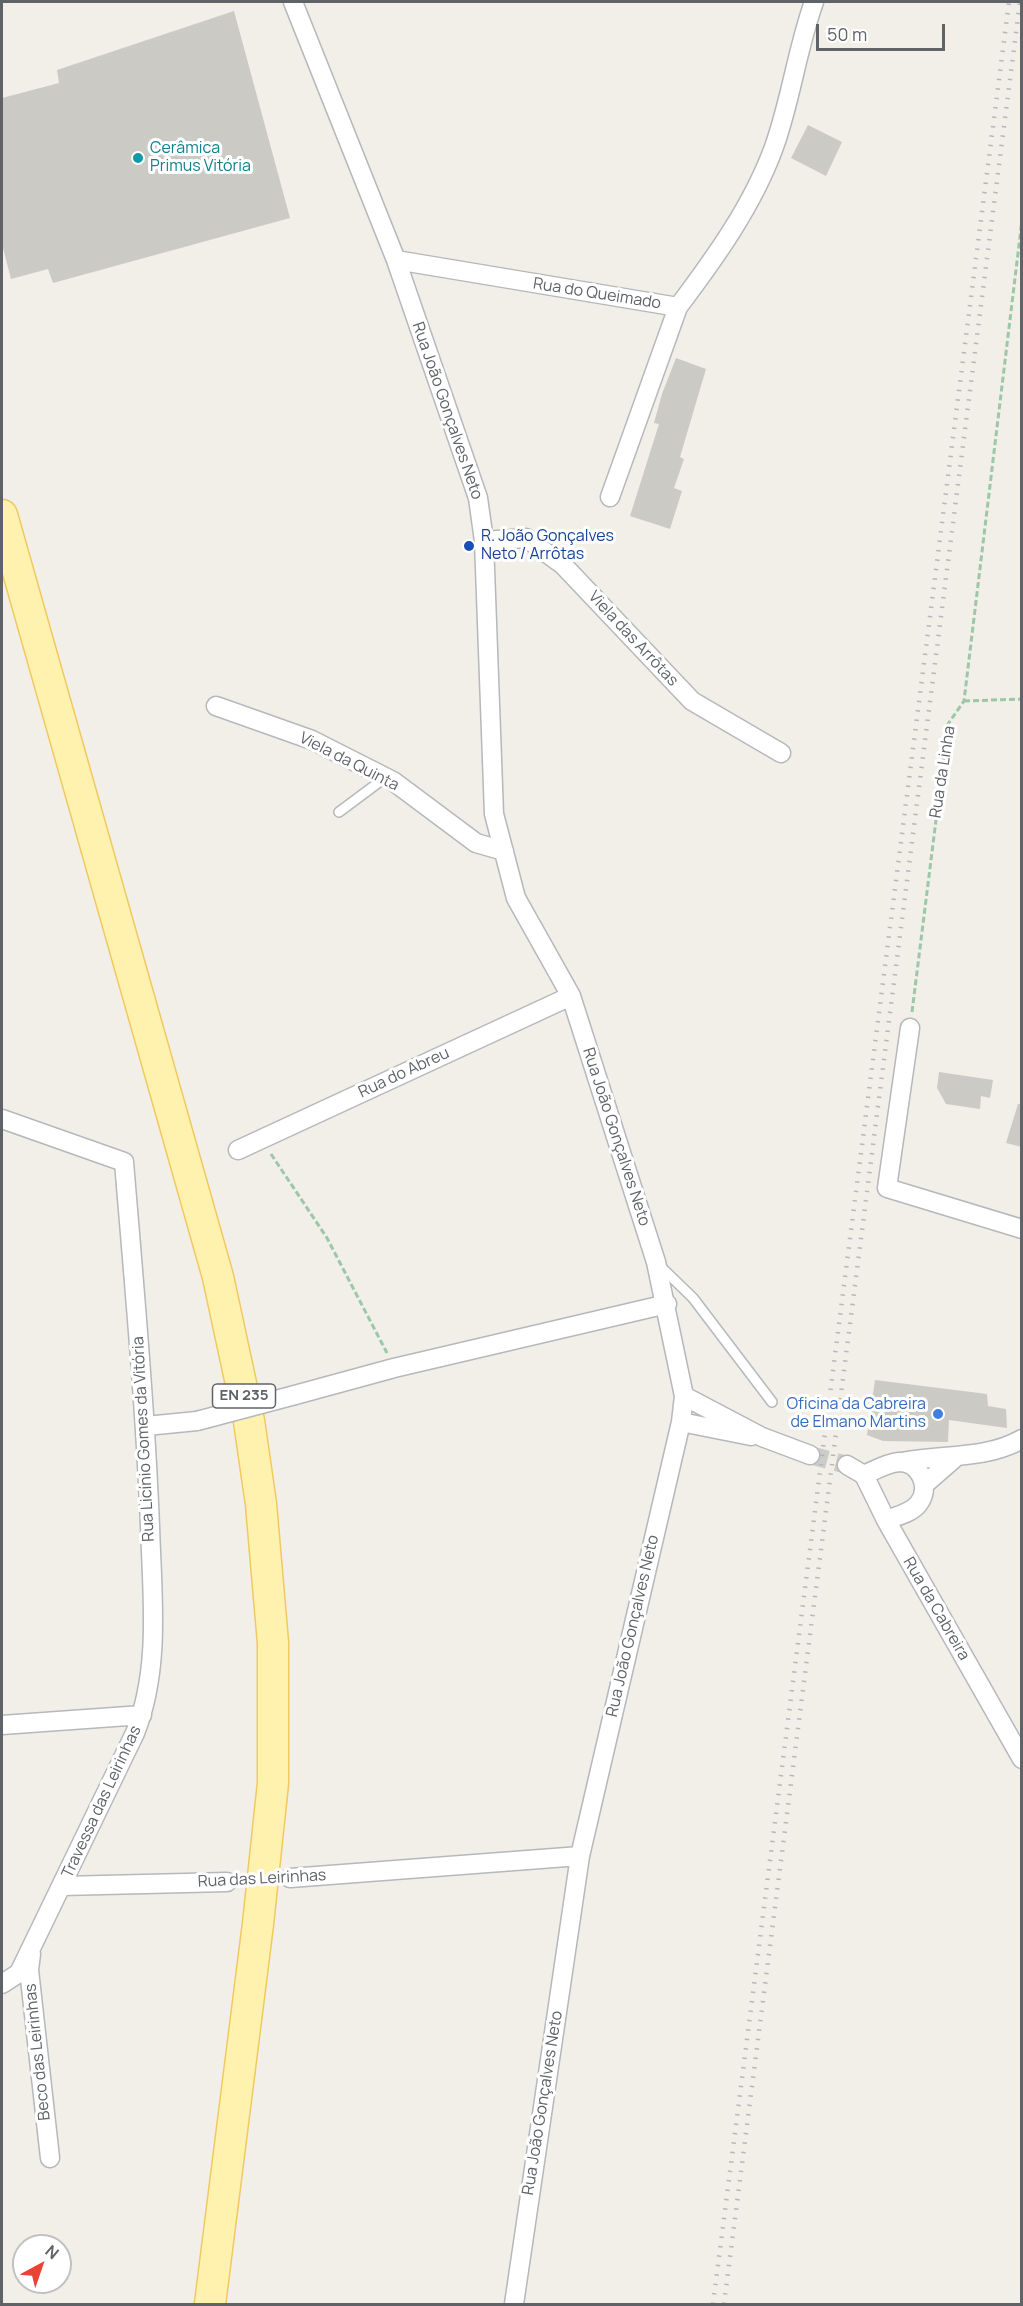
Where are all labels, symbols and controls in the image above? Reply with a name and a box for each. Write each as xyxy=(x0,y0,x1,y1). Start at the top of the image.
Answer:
scale bar xyxy=(819,12,948,50)
text: 50 m xyxy=(827,22,867,46)
place label: Cerâmica Primus Vitória xyxy=(150,139,251,177)
marker: Cerâmica Primus Vitória xyxy=(131,151,145,165)
street label: Rua do Queimado xyxy=(532,274,662,314)
street label: Rua João Gonçalves Neto xyxy=(408,320,486,502)
place label: R. João Gonçalves Neto / Arrôtas xyxy=(481,527,614,565)
marker: R. João Gonçalves Neto / Arrôtas xyxy=(462,539,476,553)
street label: Viela das Arrôtas xyxy=(584,588,682,690)
street label: Rua da Linha xyxy=(926,725,960,819)
street label: Viela da Quinta xyxy=(296,729,402,795)
street label: Rua do Abreu xyxy=(356,1044,452,1102)
street label: Rua João Gonçalves Neto xyxy=(578,1045,654,1229)
street label: Rua Licínio Gomes da Vitória xyxy=(129,1336,159,1542)
road number: EN 235 xyxy=(212,1384,276,1408)
place label: Oficina da Cabreira de Elmano Martins xyxy=(786,1395,926,1433)
marker: Oficina da Cabreira de Elmano Martins xyxy=(931,1407,945,1421)
street label: Rua João Gonçalves Neto xyxy=(603,1533,663,1719)
street label: Rua da Cabreira xyxy=(899,1554,973,1664)
street label: Travessa das Leirinhas xyxy=(58,1723,146,1881)
street label: Rua das Leirinhas xyxy=(197,1866,327,1892)
street label: Beco das Leirinhas xyxy=(21,1983,55,2121)
street label: Rua João Gonçalves Neto xyxy=(519,2009,567,2197)
north arrow xyxy=(12,2234,72,2294)
text: N xyxy=(41,2240,64,2264)

